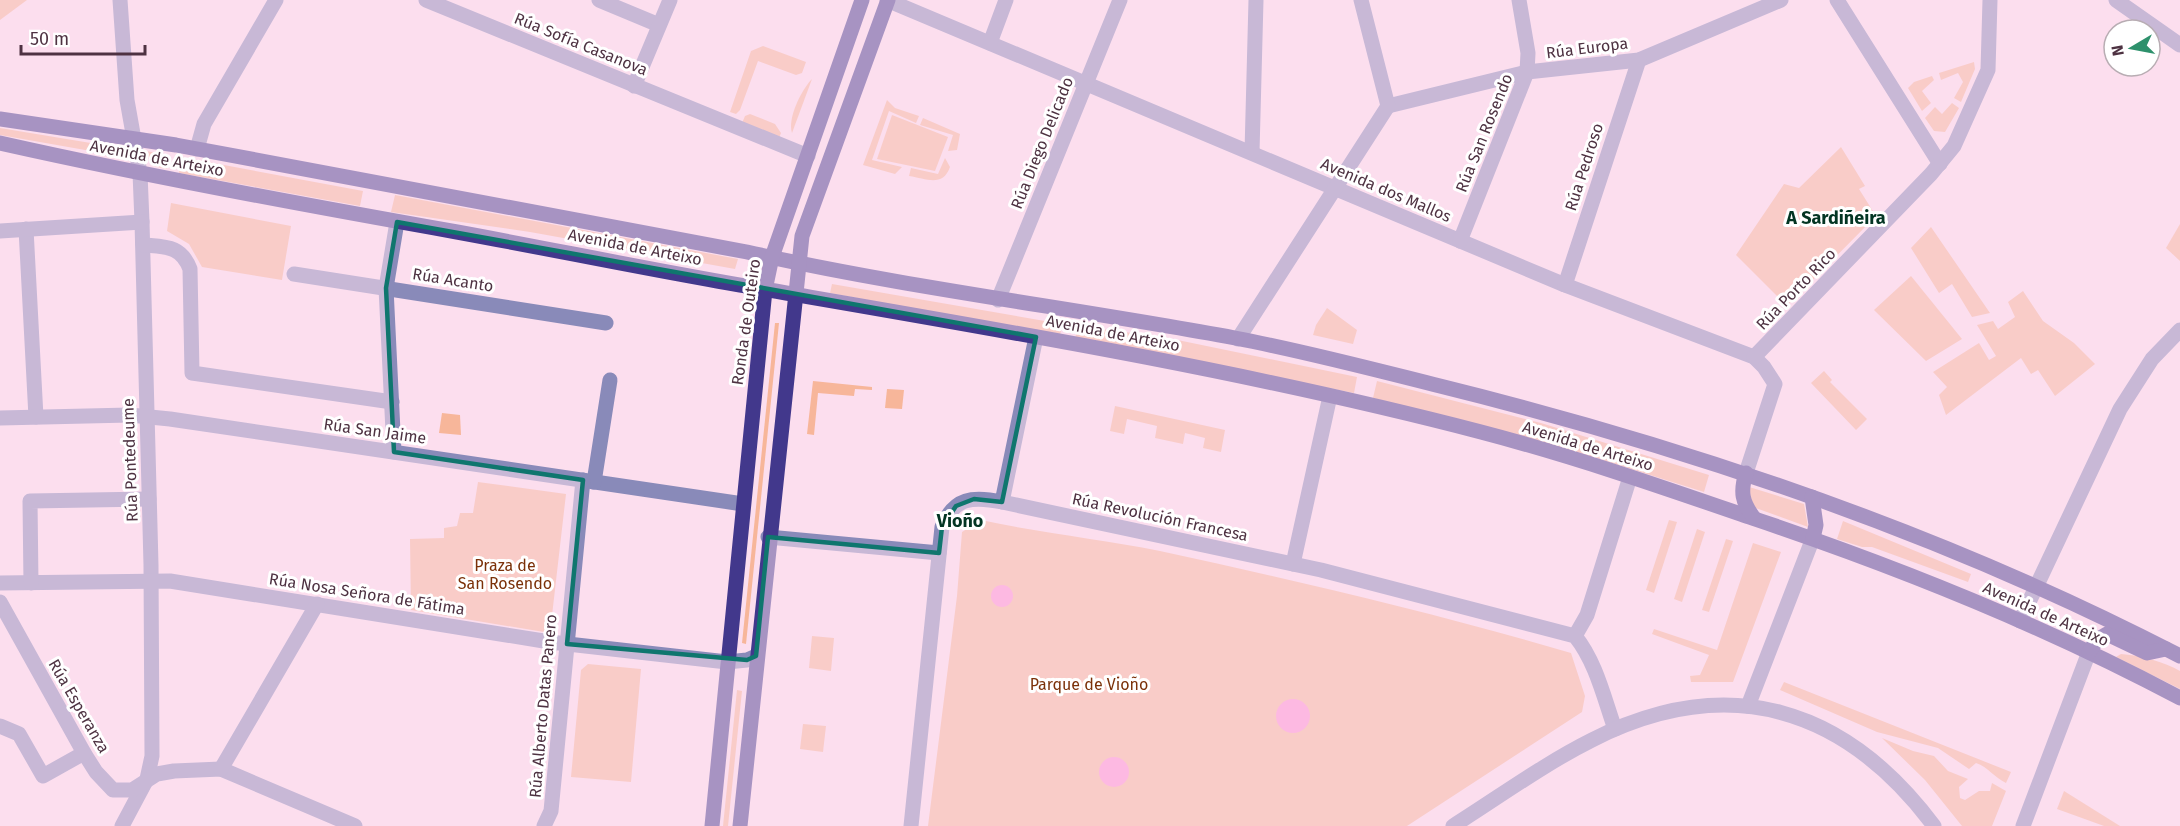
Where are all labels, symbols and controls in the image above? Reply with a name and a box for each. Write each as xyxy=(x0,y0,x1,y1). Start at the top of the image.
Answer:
street label: Rúa Sofía Casanova xyxy=(512,9,650,79)
scale bar xyxy=(21,18,146,56)
north arrow xyxy=(2102,18,2162,78)
text: 50 m xyxy=(30,28,69,50)
street label: Rúa Europa xyxy=(1545,34,1629,62)
text: N xyxy=(2107,44,2128,57)
street label: Rúa San Rosendo xyxy=(1452,71,1516,195)
street label: Rúa Diego Delicado xyxy=(1007,74,1077,212)
street label: Rúa Pedroso xyxy=(1561,121,1607,213)
street label: Avenida de Arteixo xyxy=(89,136,225,180)
street label: Avenida dos Mallos xyxy=(1318,154,1454,226)
district label: A Sardiñeira xyxy=(1785,207,1886,229)
street label: Avenida de Arteixo xyxy=(567,225,703,269)
street label: Rúa Porto Rico xyxy=(1752,244,1840,334)
street label: Ronda de Outeiro xyxy=(728,258,764,386)
street label: Rúa Acanto xyxy=(411,264,495,296)
street label: Avenida de Arteixo xyxy=(1045,311,1181,355)
street label: Rúa Pontedeume xyxy=(118,398,142,522)
street label: Rúa San Jaime xyxy=(322,414,428,448)
street label: Avenida de Arteixo xyxy=(1520,417,1656,475)
street label: Rúa Revolución Francesa xyxy=(1070,489,1250,545)
district label: Vioño xyxy=(936,510,983,532)
park label: Praza de San Rosendo xyxy=(458,556,552,593)
street label: Rúa Nosa Señora de Fátima xyxy=(268,569,466,619)
street label: Avenida de Arteixo xyxy=(1980,578,2112,650)
street label: Rúa Alberto Datas Panero xyxy=(526,613,560,799)
street label: Rúa Esperanza xyxy=(44,656,114,756)
park label: Parque de Vioño xyxy=(1030,675,1148,694)

